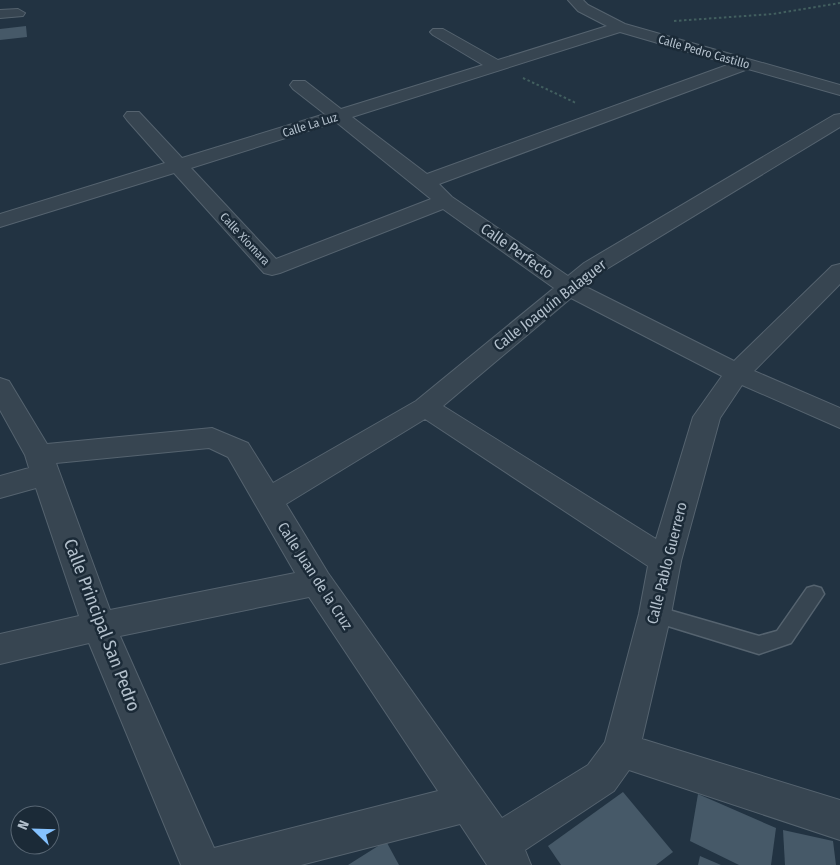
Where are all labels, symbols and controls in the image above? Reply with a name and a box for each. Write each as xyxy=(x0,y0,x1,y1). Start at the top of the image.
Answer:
street label: Calle Pedro Castillo xyxy=(657,32,751,72)
street label: Calle La Luz xyxy=(281,110,339,140)
street label: Calle Xiomara xyxy=(217,210,273,268)
street label: Calle Perfecto xyxy=(477,219,557,283)
street label: Calle Joaquín Balaguer xyxy=(490,255,610,354)
street label: Calle Pablo Guerrero xyxy=(643,500,691,626)
street label: Calle Juan de la Cruz xyxy=(274,519,356,633)
street label: Calle Principal San Pedro xyxy=(59,536,145,714)
north arrow xyxy=(10,805,60,855)
text: N xyxy=(14,818,33,832)

